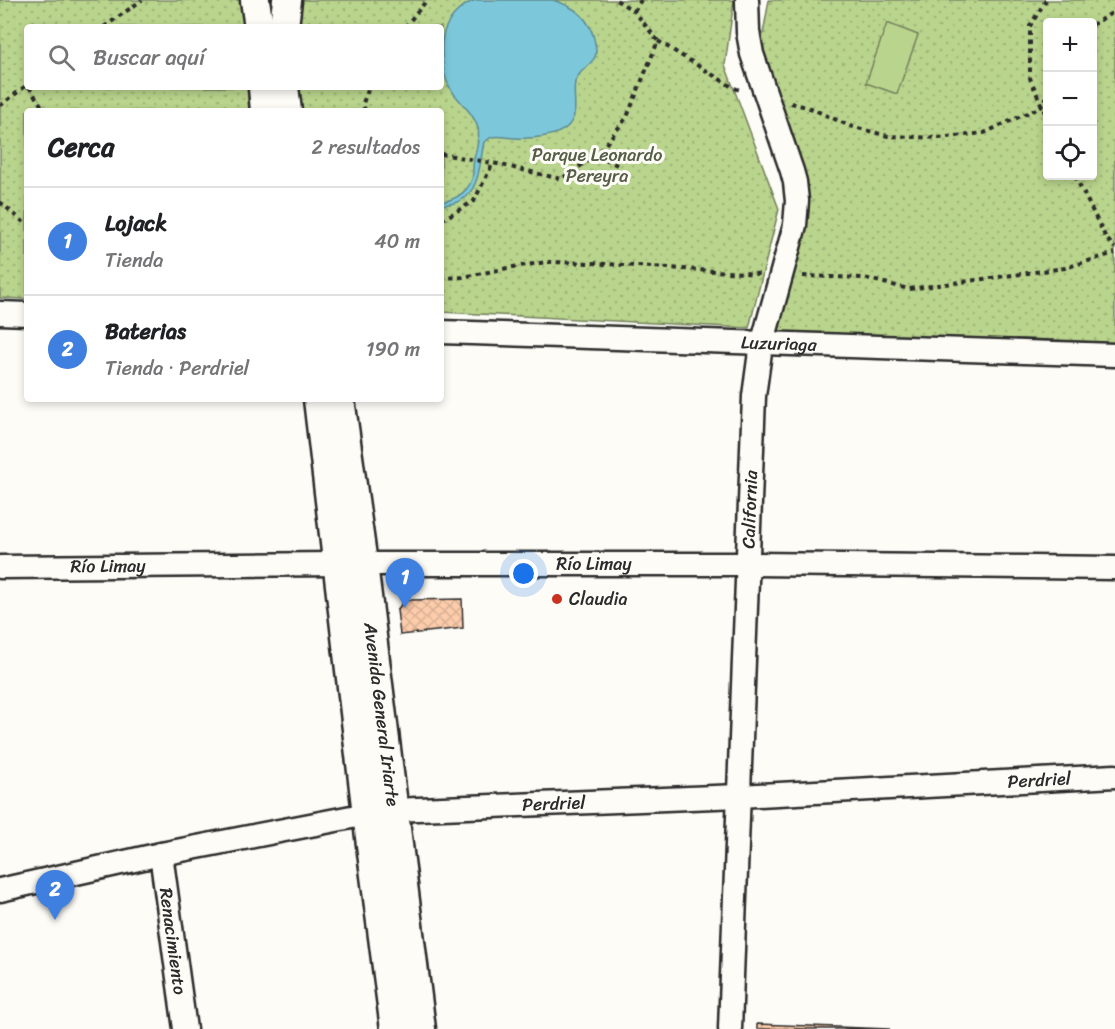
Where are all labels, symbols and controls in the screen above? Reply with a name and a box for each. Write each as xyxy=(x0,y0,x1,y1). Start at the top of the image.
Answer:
map controls xyxy=(1043,18,1097,180)
button: + xyxy=(1043,18,1097,72)
search box xyxy=(24,24,444,90)
text: Buscar aquí xyxy=(93,38,205,77)
icon: search xyxy=(45,41,78,74)
button: − xyxy=(1043,72,1097,126)
text: Cerca xyxy=(48,124,114,170)
button: locate xyxy=(1043,126,1097,180)
text: 2 resultados xyxy=(311,130,420,165)
park label: Parque Leonardo Pereyra xyxy=(532,139,662,192)
text: Lojack xyxy=(105,204,167,243)
text: 1 xyxy=(63,224,72,259)
text: 40 m xyxy=(374,224,420,259)
text: Tienda xyxy=(105,243,163,278)
text: Baterias xyxy=(105,312,186,351)
street label: Luzuriaga xyxy=(740,326,818,361)
text: 2 xyxy=(62,332,73,367)
text: 190 m xyxy=(366,332,420,367)
text: Tienda · Perdriel xyxy=(105,351,249,386)
street label: California xyxy=(732,469,767,549)
street label: Río Limay xyxy=(556,548,632,580)
street label: Río Limay xyxy=(70,550,146,582)
pin: 1 xyxy=(386,558,424,608)
your location xyxy=(509,559,538,588)
place label: Claudia xyxy=(569,583,628,615)
marker: Claudia xyxy=(550,592,564,606)
street label: Avenida General Iriarte xyxy=(354,619,409,808)
street label: Perdriel xyxy=(1007,762,1072,798)
street label: Perdriel xyxy=(521,786,587,821)
pin: 2 xyxy=(36,870,74,920)
street label: Renacimiento xyxy=(150,886,196,997)

